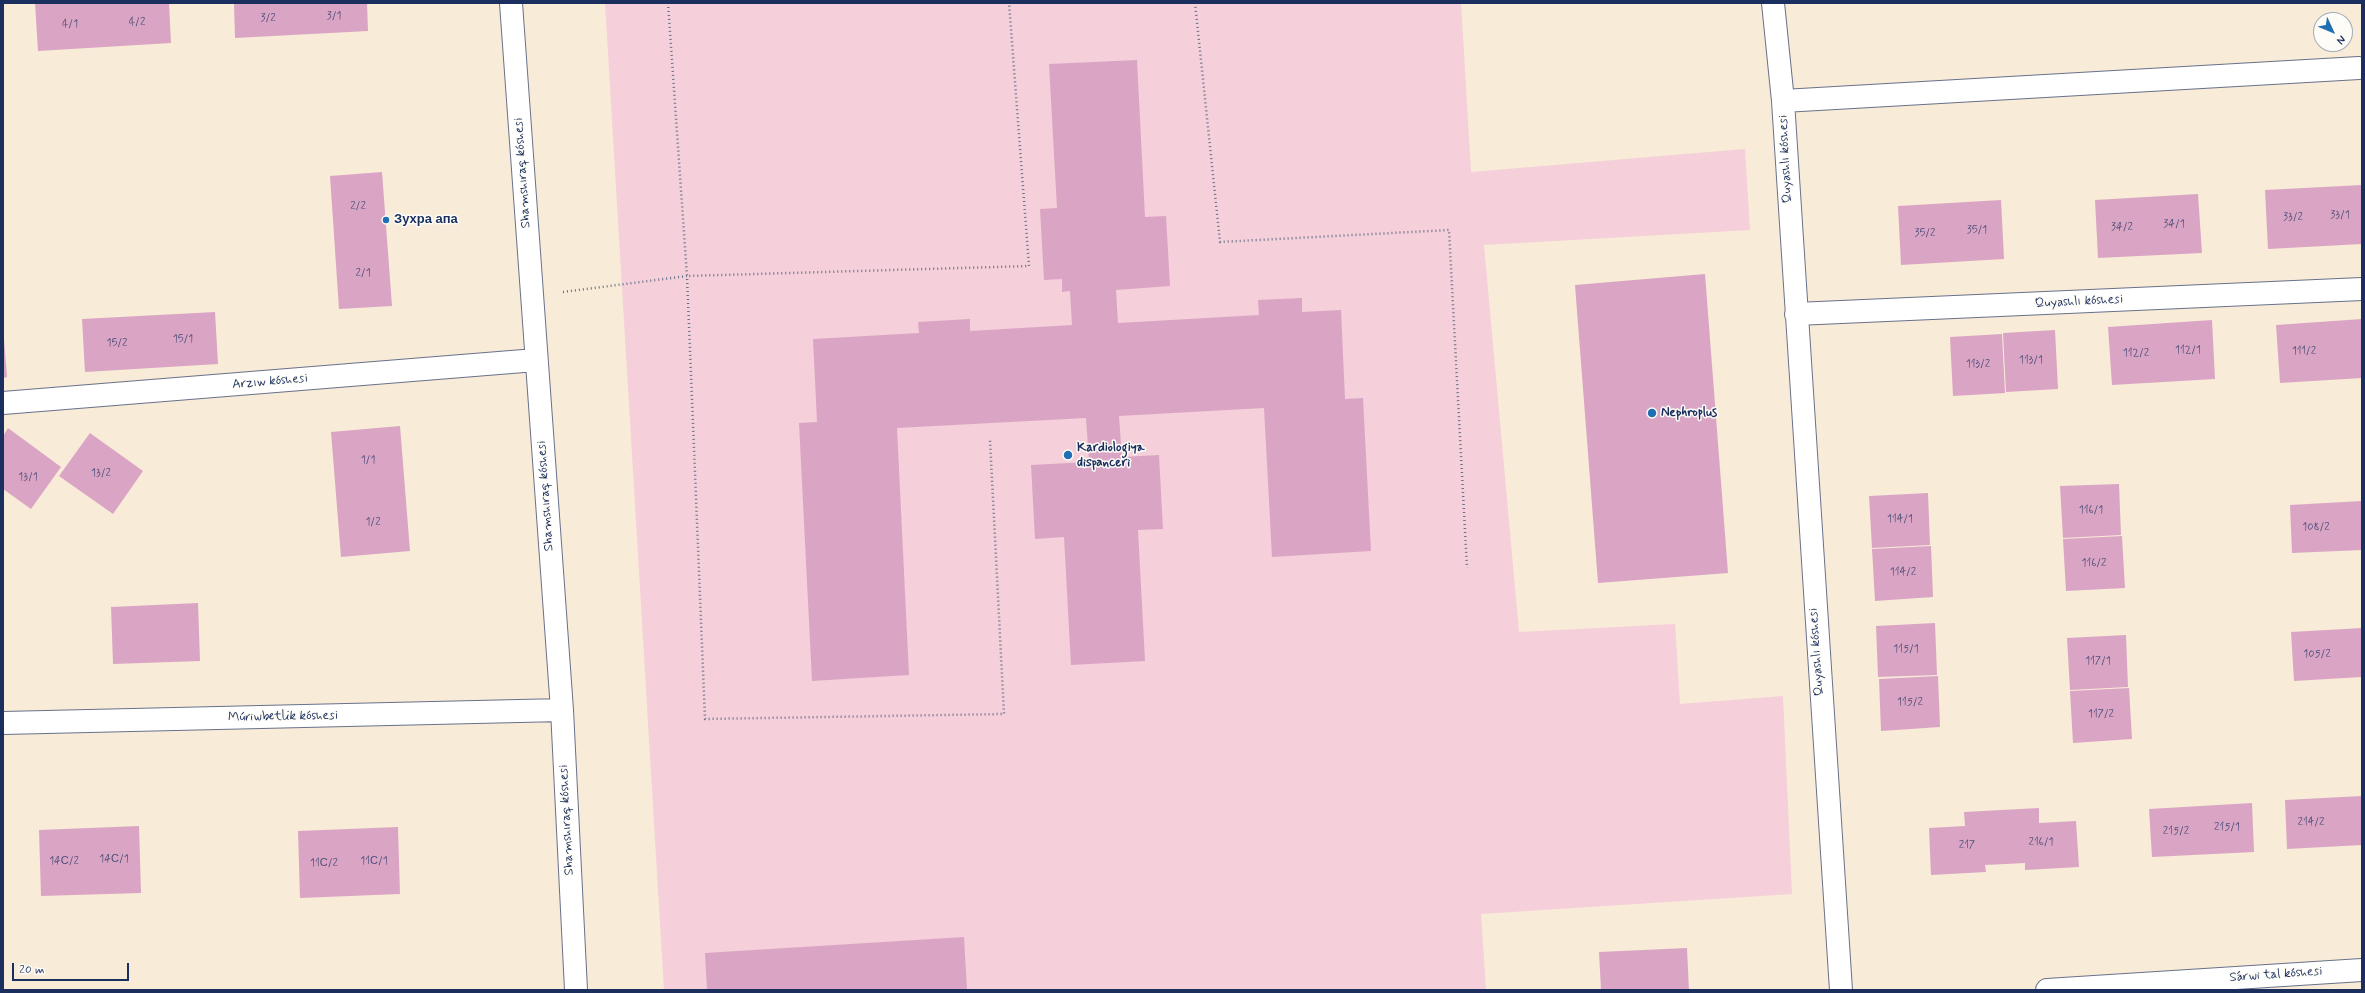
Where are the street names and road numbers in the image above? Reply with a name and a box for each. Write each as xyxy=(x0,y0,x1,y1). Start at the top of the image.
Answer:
street label: Quyashlı kóshesi xyxy=(1776,115,1796,203)
street label: Shamshıraq kóshesi xyxy=(511,117,535,229)
street label: Quyashlı kóshesi xyxy=(2035,292,2123,312)
street label: Arzıw kóshesi xyxy=(232,371,308,393)
street label: Shamshıraq kóshesi xyxy=(534,440,558,552)
street label: Quyashlı kóshesi xyxy=(1806,607,1828,697)
street label: Múriwbetlik kóshesi xyxy=(228,708,338,726)
street label: Shamshıraq kóshesi xyxy=(556,764,578,876)
street label: Sárwi tal kóshesi xyxy=(2229,964,2323,986)

